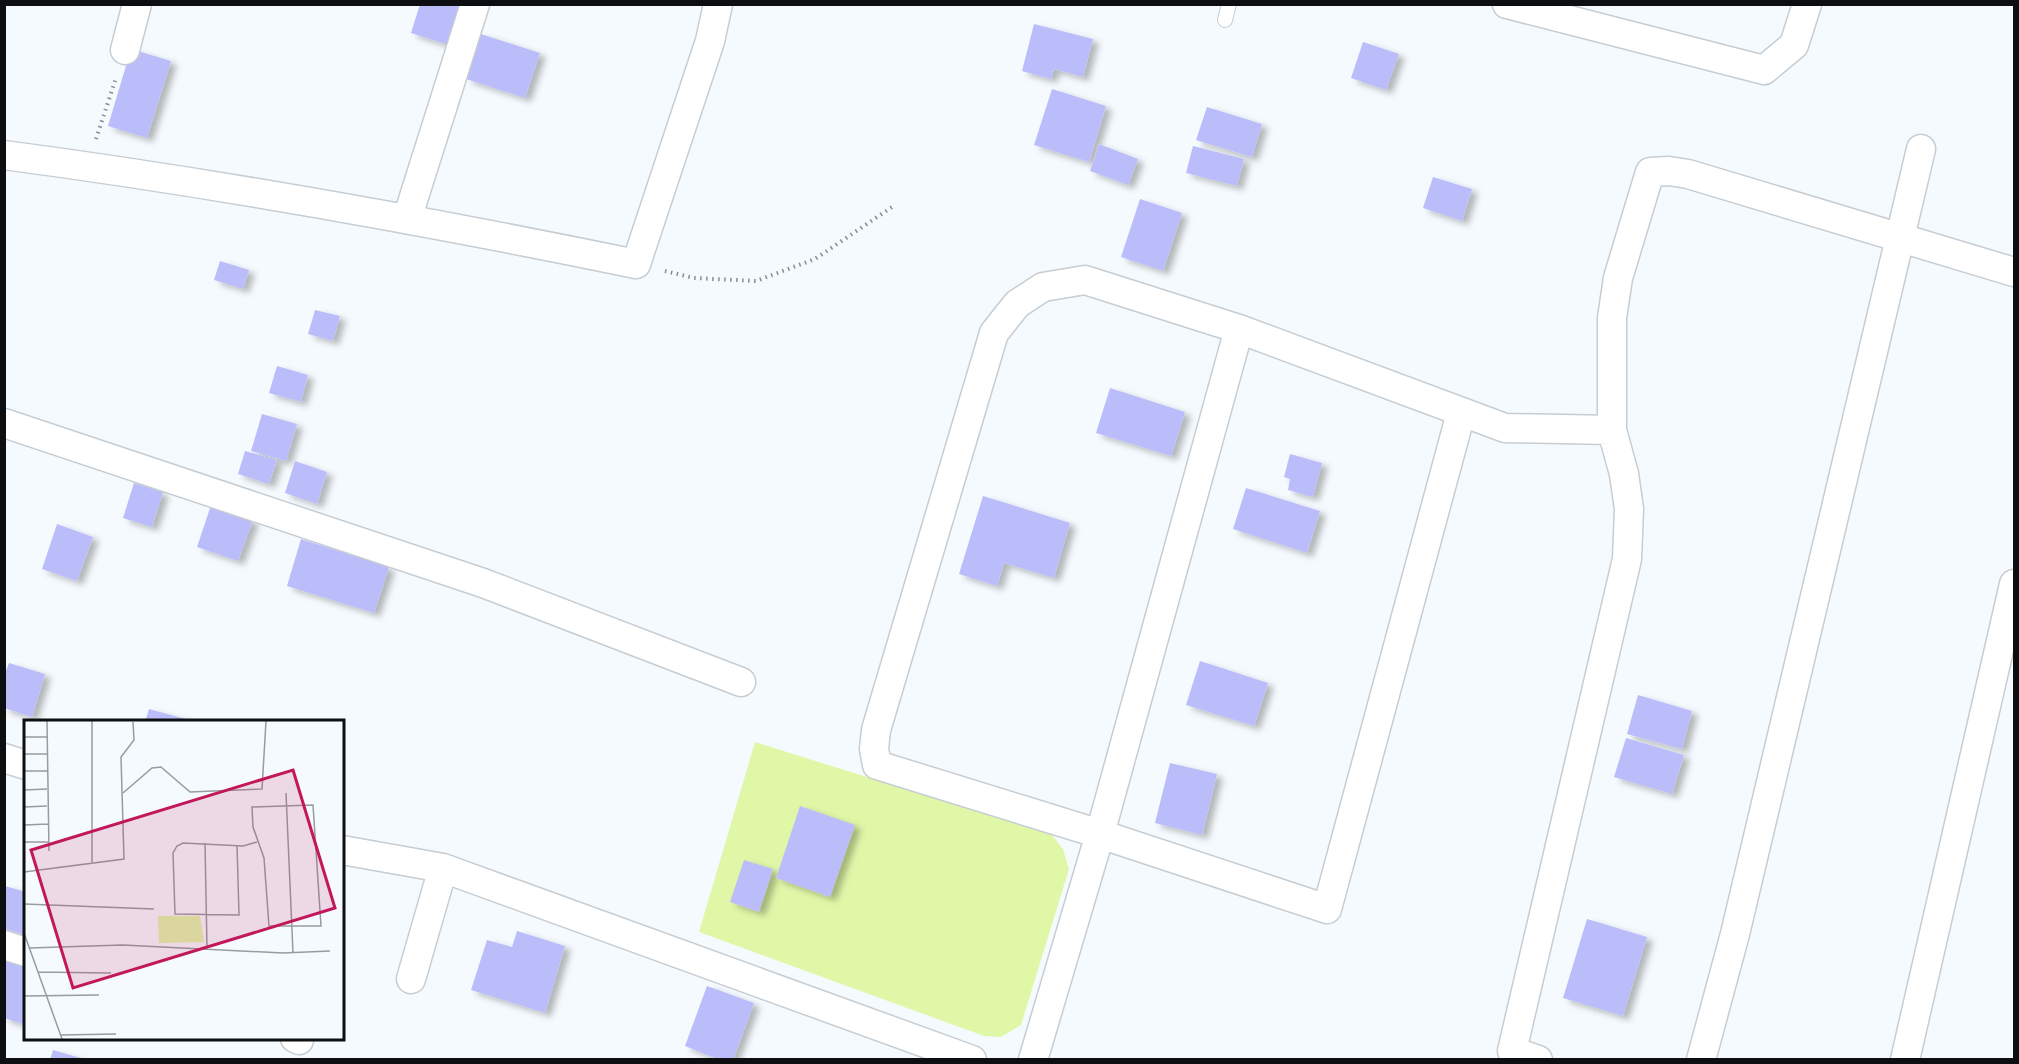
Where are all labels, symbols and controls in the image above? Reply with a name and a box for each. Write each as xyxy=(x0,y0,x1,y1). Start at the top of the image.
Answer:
inset map xyxy=(24,720,344,1040)

